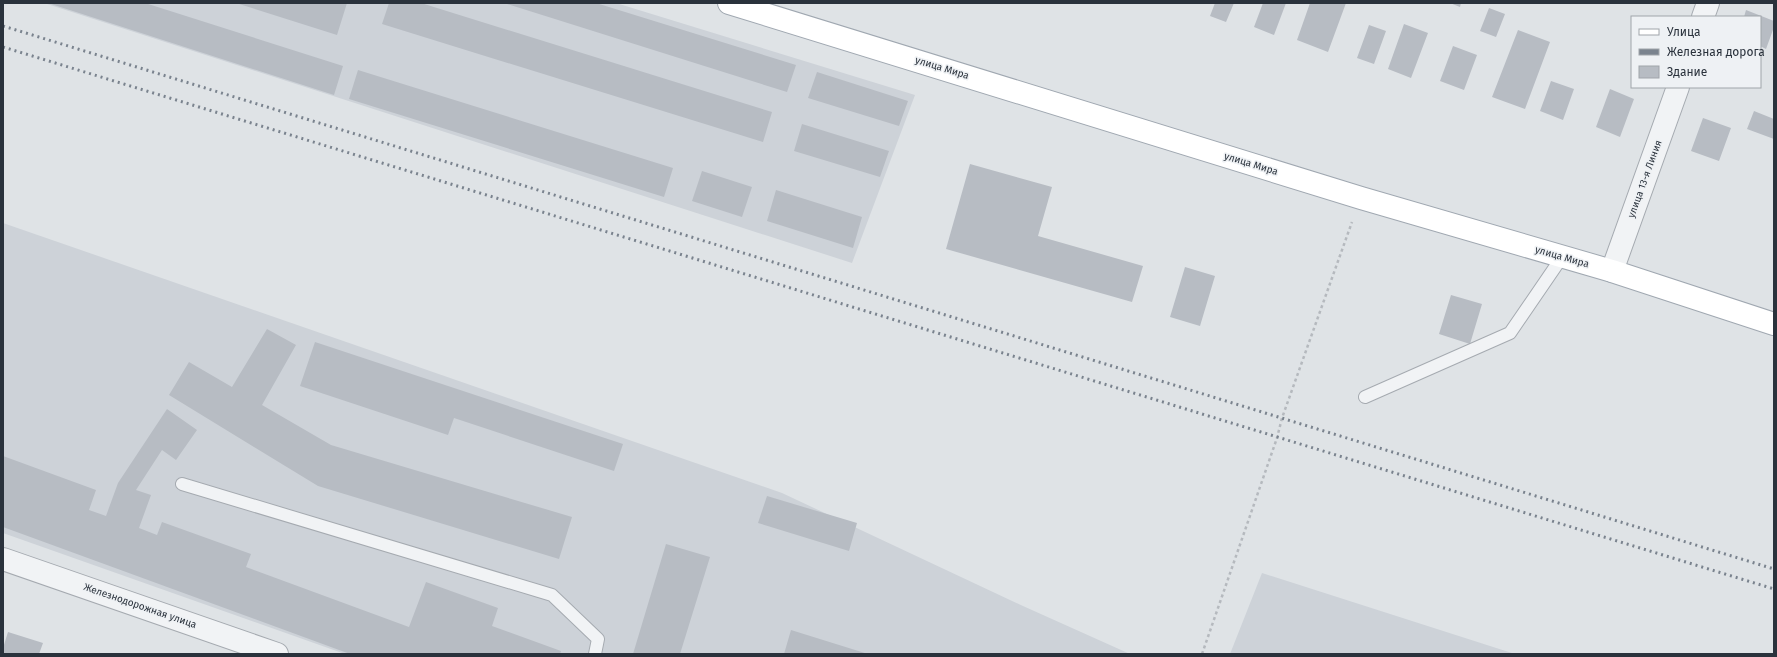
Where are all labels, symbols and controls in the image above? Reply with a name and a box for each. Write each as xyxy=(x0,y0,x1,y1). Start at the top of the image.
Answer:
legend xyxy=(1631,16,1761,88)
text: Улица xyxy=(1667,25,1701,39)
text: Железная дорога xyxy=(1667,45,1765,59)
street label: улица Мира xyxy=(914,54,970,82)
text: Здание xyxy=(1667,65,1707,79)
street label: улица 13-я Линия xyxy=(1625,138,1665,220)
street label: улица Мира xyxy=(1223,150,1279,178)
street label: улица Мира xyxy=(1534,244,1590,270)
street label: Железнодорожная улица xyxy=(82,581,198,631)

